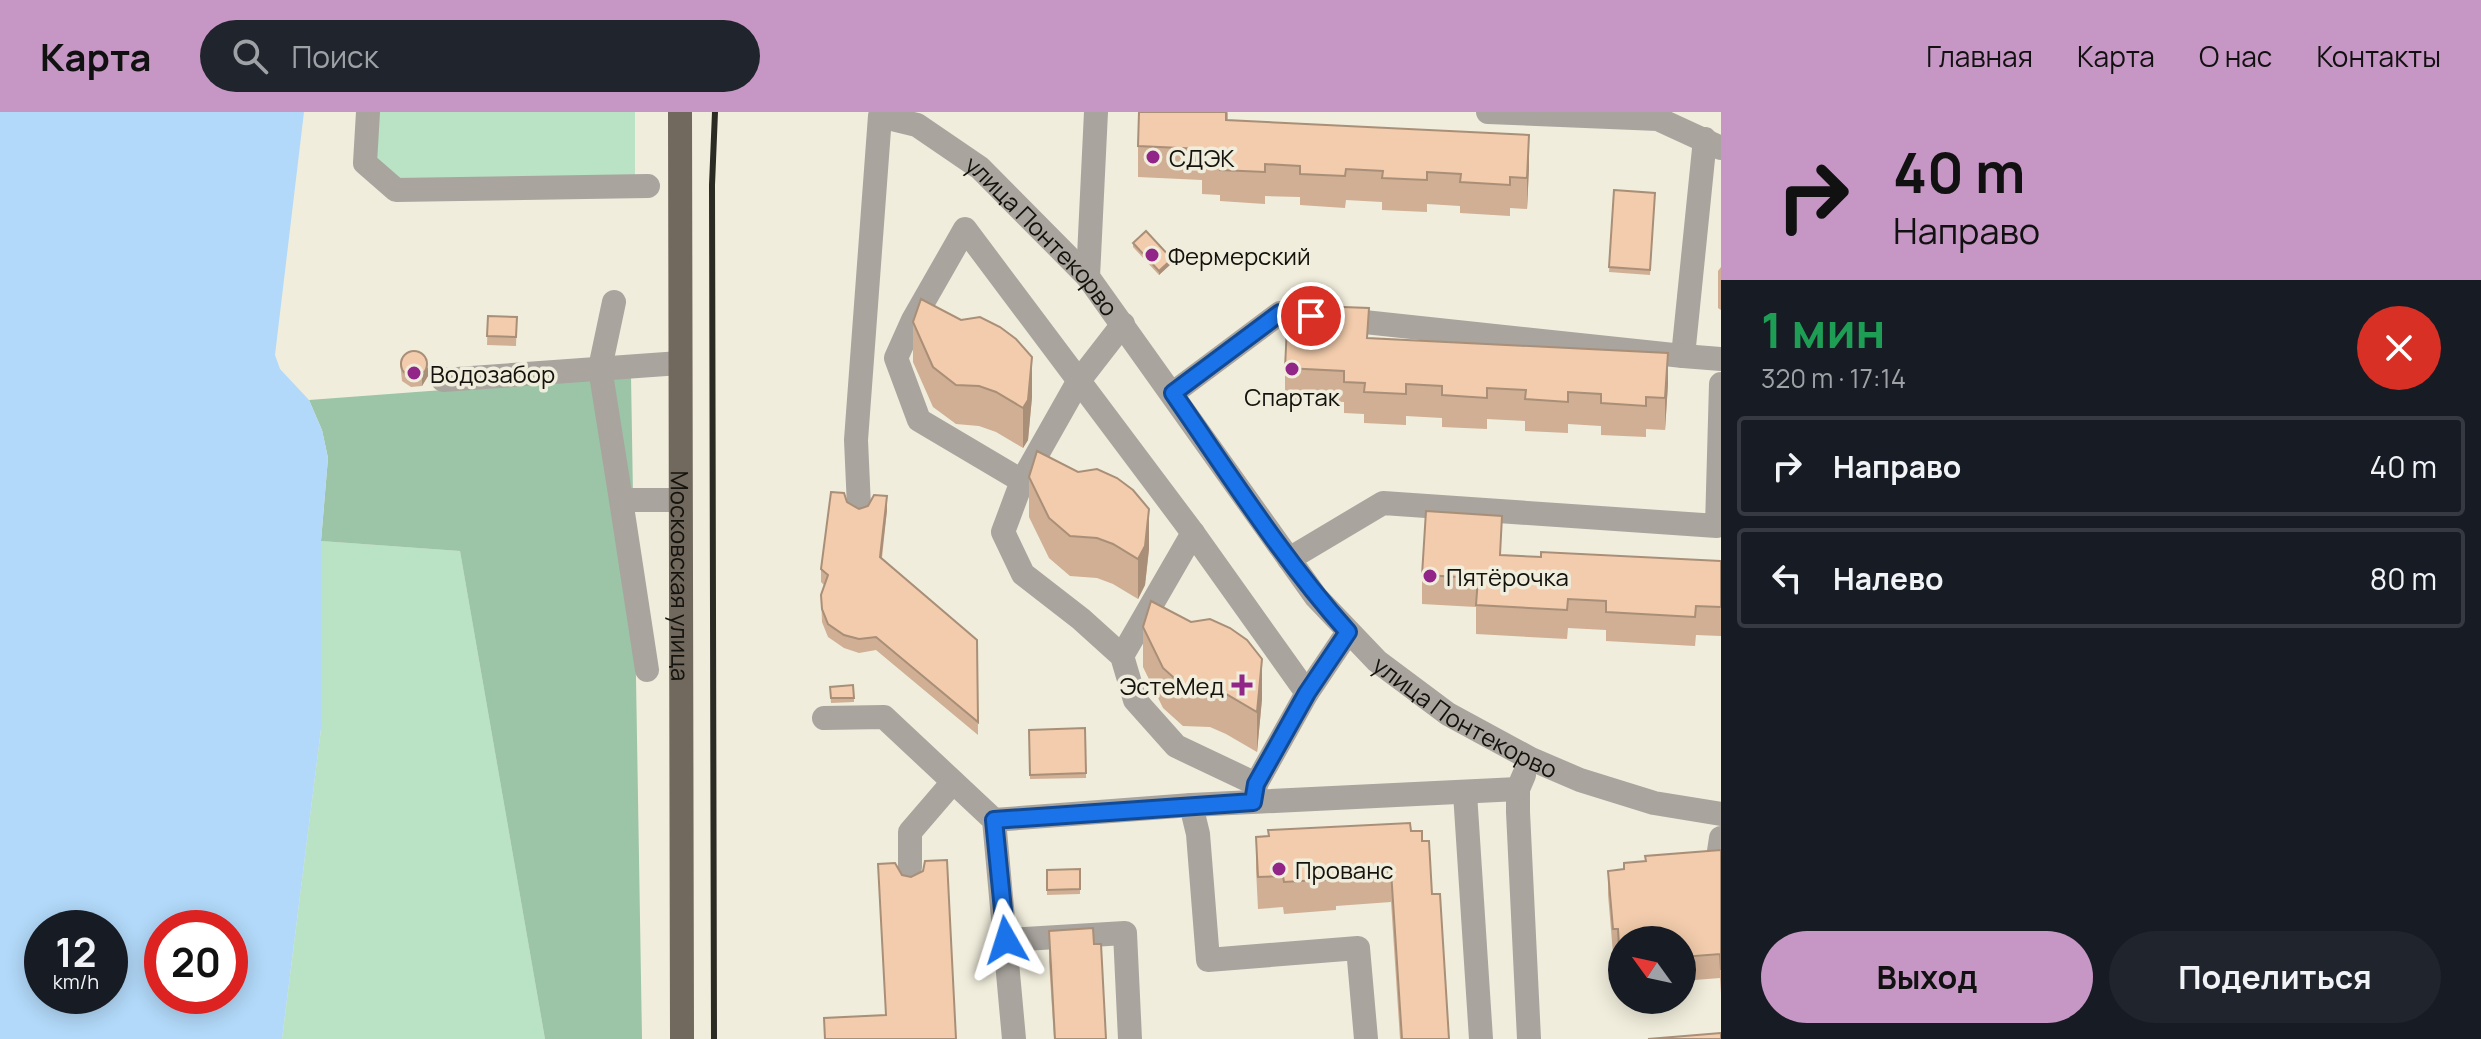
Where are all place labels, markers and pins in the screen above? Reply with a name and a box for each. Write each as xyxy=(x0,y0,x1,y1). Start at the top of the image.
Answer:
place label: СДЭК xyxy=(1169,141,1235,174)
marker: СДЭК xyxy=(1144,148,1162,166)
place label: Фермерский xyxy=(1168,239,1311,272)
marker: Фермерский xyxy=(1143,246,1161,264)
pin xyxy=(1277,282,1345,350)
place label: Водозабор xyxy=(430,357,555,390)
marker: Спартак xyxy=(1283,360,1301,378)
marker: Водозабор xyxy=(405,364,423,382)
place label: Спартак xyxy=(1244,380,1341,413)
place label: Пятёрочка xyxy=(1446,560,1569,593)
marker: Пятёрочка xyxy=(1421,567,1439,585)
place label: ЭстеМед xyxy=(1119,669,1224,702)
marker: ЭстеМед xyxy=(1231,674,1253,696)
place label: Прованс xyxy=(1295,853,1394,886)
marker: Прованс xyxy=(1270,860,1288,878)

